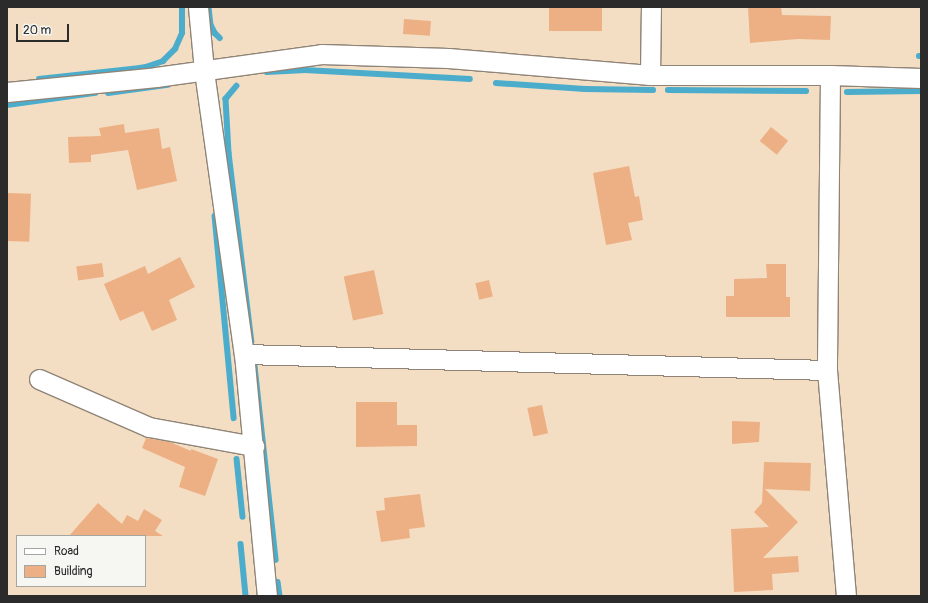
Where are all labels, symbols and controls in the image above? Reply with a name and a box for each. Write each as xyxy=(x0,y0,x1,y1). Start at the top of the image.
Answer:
scale bar xyxy=(18,16,71,42)
text: 20 m xyxy=(23,23,51,38)
legend xyxy=(16,535,146,587)
text: Road xyxy=(54,544,79,559)
text: Building xyxy=(54,564,93,579)

